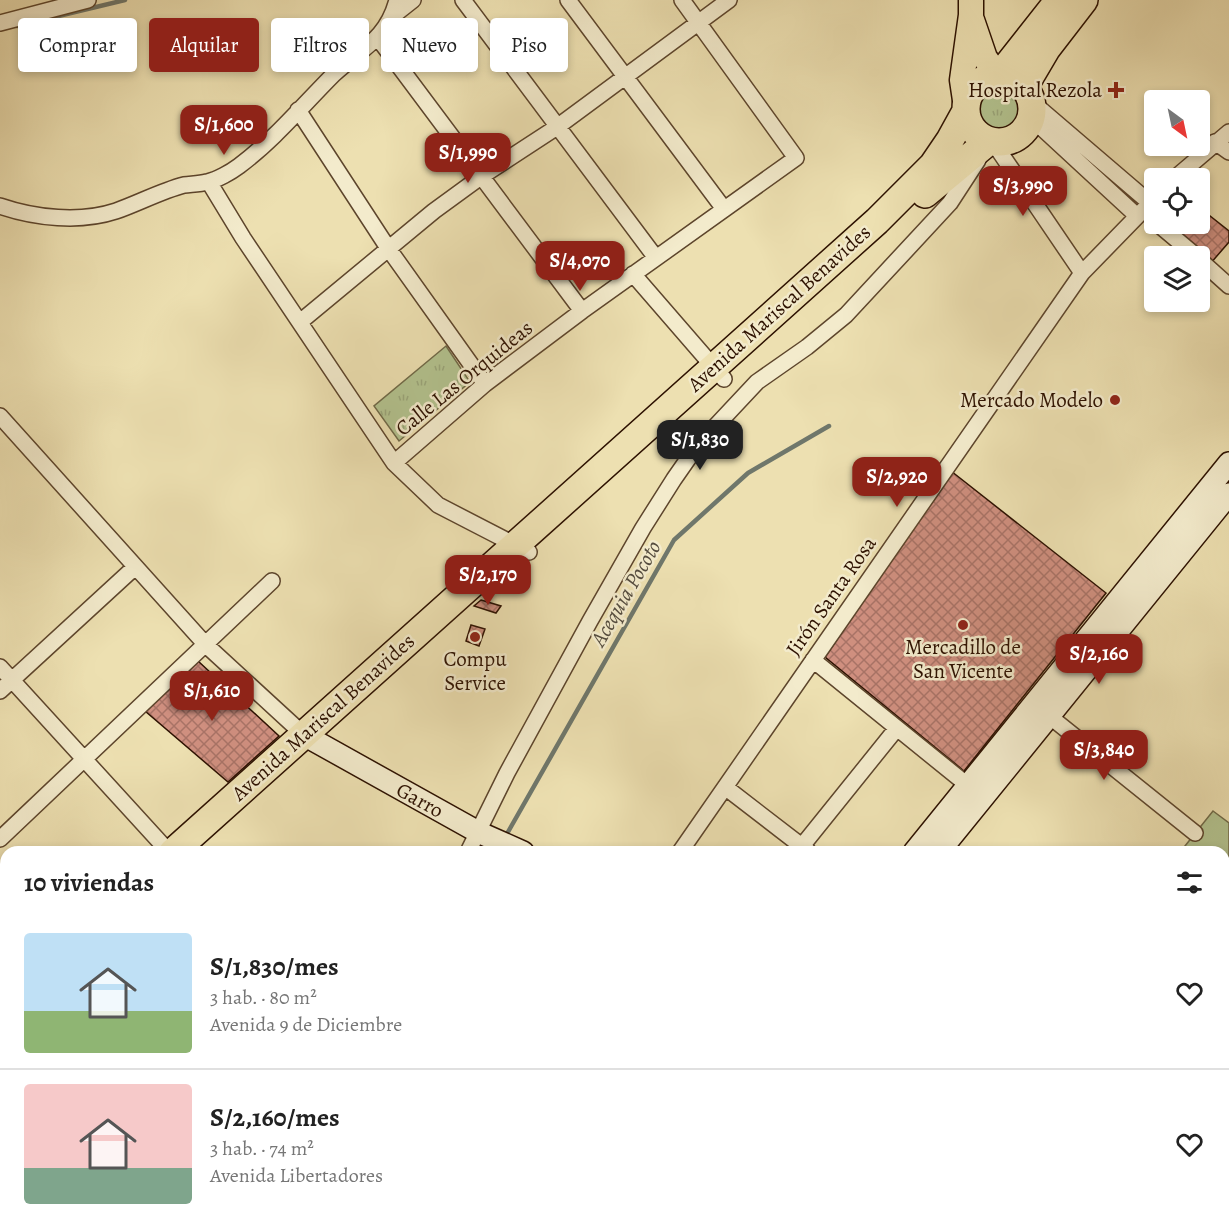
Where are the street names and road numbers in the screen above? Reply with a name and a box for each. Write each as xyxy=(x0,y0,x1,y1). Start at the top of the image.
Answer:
street label: Avenida Mariscal Benavides xyxy=(681,218,877,399)
street label: Calle Las Orquideas xyxy=(389,314,539,442)
street label: Jirón Santa Rosa xyxy=(779,530,883,661)
street label: Avenida Mariscal Benavides xyxy=(225,627,421,808)
street label: Garro xyxy=(391,776,449,824)

